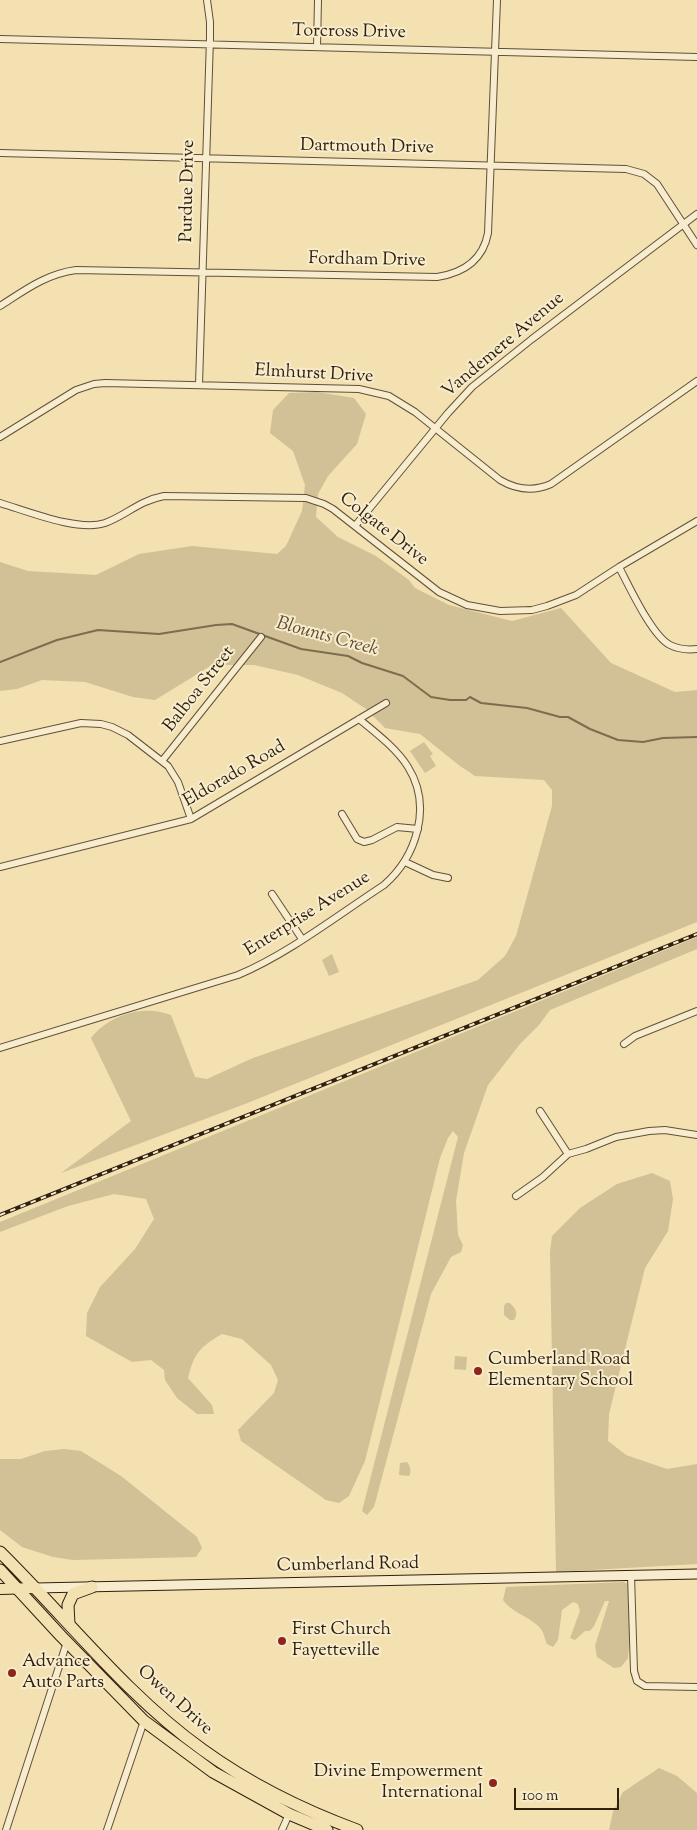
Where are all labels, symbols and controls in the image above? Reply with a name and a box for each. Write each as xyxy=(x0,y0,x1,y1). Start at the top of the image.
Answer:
street label: Torcross Drive xyxy=(292,21,406,45)
street label: Dartmouth Drive xyxy=(300,136,434,160)
street label: Purdue Drive xyxy=(177,139,201,243)
street label: Fordham Drive xyxy=(308,249,426,273)
street label: Vandemere Avenue xyxy=(439,289,569,403)
street label: Elmhurst Drive xyxy=(254,361,374,389)
street label: Colgate Drive xyxy=(334,488,432,572)
water label: Blounts Creek xyxy=(274,613,380,663)
street label: Balboa Street xyxy=(160,643,240,737)
street label: Eldorado Road xyxy=(180,737,290,813)
street label: Enterprise Avenue xyxy=(241,868,375,962)
place label: Cumberland Road Elementary School xyxy=(488,1350,633,1392)
marker: Cumberland Road Elementary School xyxy=(472,1365,484,1377)
street label: Cumberland Road xyxy=(277,1554,419,1578)
place label: First Church Fayetteville xyxy=(292,1620,391,1662)
marker: First Church Fayetteville xyxy=(276,1635,288,1647)
place label: Advance Auto Parts xyxy=(22,1652,104,1695)
street label: Owen Drive xyxy=(132,1661,216,1741)
marker: Advance Auto Parts xyxy=(6,1667,18,1679)
place label: Divine Empowerment International xyxy=(314,1762,483,1805)
marker: Divine Empowerment International xyxy=(487,1777,499,1789)
scale bar xyxy=(517,1778,622,1810)
text: 100 m xyxy=(522,1786,558,1807)

